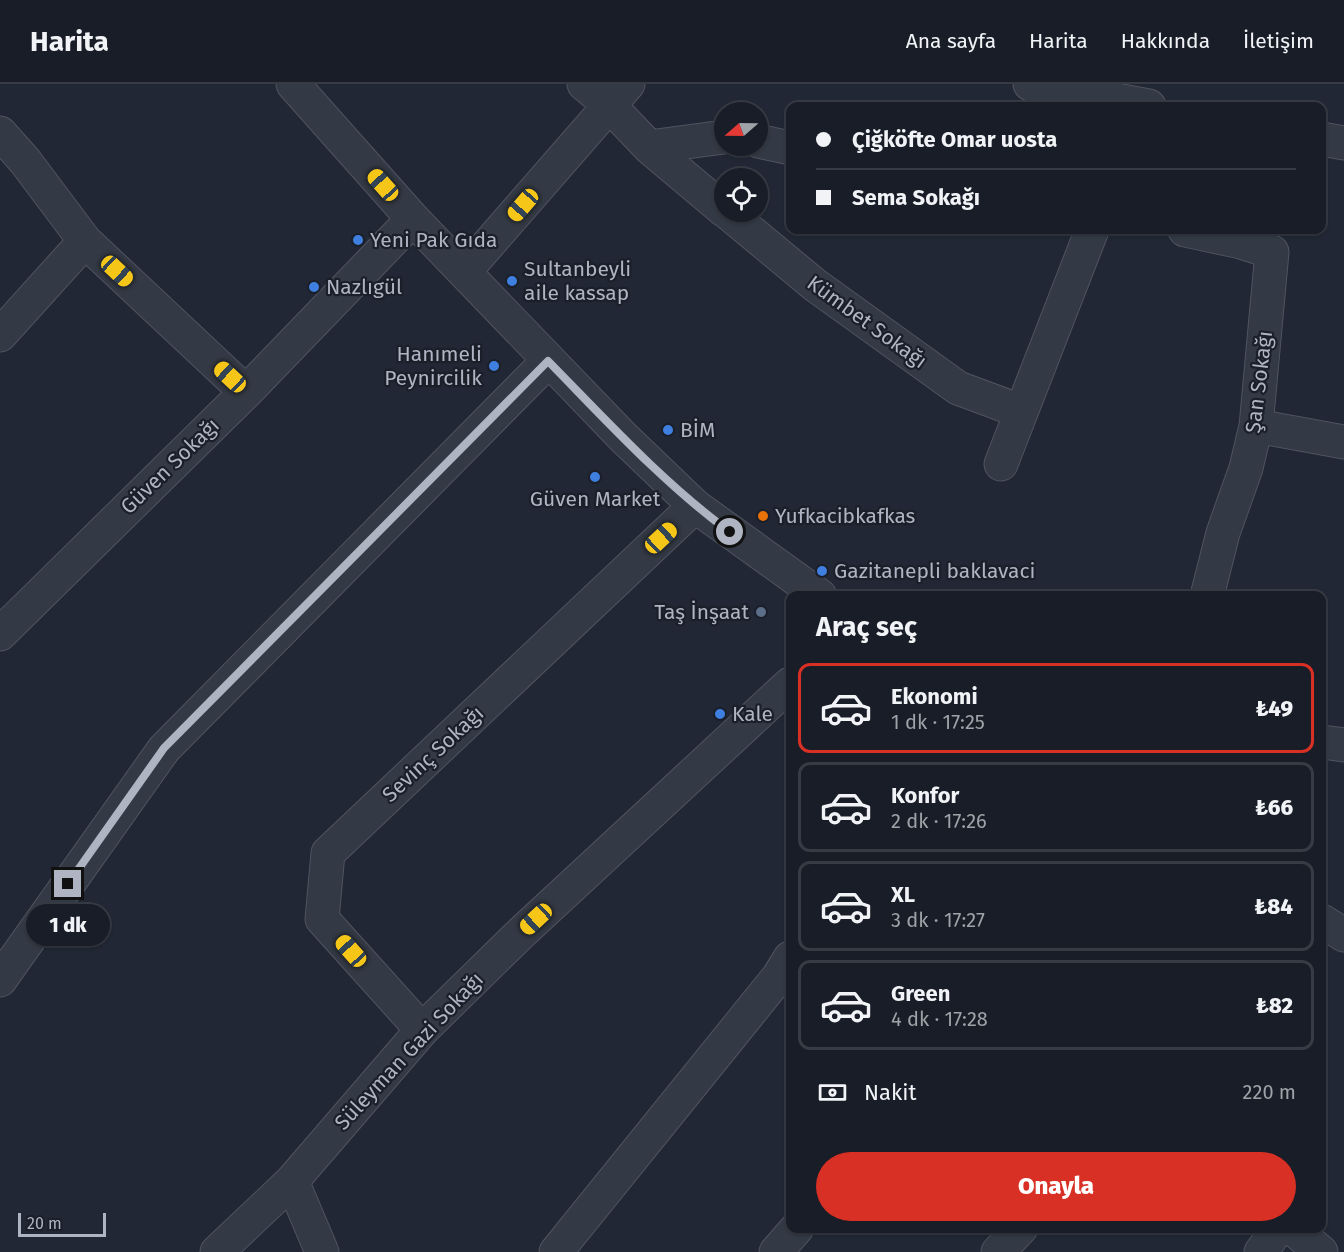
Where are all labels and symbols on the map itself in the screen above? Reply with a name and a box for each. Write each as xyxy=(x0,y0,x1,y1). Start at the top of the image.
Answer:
north arrow xyxy=(714,102,768,156)
car xyxy=(364,166,402,204)
car xyxy=(504,186,542,224)
place label: Yeni Pak Gıda xyxy=(370,227,498,253)
marker: Yeni Pak Gıda xyxy=(351,233,365,247)
car xyxy=(98,252,136,290)
place label: Sultanbeyli aile kassap xyxy=(524,256,631,306)
street label: Kümbet Sokağı xyxy=(802,270,932,374)
place label: Nazlıgül xyxy=(326,274,402,300)
marker: Sultanbeyli aile kassap xyxy=(505,274,519,288)
marker: Nazlıgül xyxy=(307,280,321,294)
street label: Şan Sokağı xyxy=(1240,329,1278,435)
place label: Hanımeli Peynircilik xyxy=(384,341,482,391)
car xyxy=(211,358,249,396)
marker: Hanımeli Peynircilik xyxy=(487,359,501,373)
street label: Güven Sokağı xyxy=(115,412,225,520)
place label: BİM xyxy=(680,417,715,443)
marker: BİM xyxy=(661,423,675,437)
marker: Güven Market xyxy=(588,470,602,484)
place label: Güven Market xyxy=(530,486,661,512)
place label: Yufkacibkafkas xyxy=(775,503,916,529)
marker: Yufkacibkafkas xyxy=(756,509,770,523)
route start xyxy=(716,518,743,545)
car xyxy=(642,519,680,557)
place label: Gazitanepli baklavaci xyxy=(834,558,1035,584)
marker: Gazitanepli baklavaci xyxy=(815,564,829,578)
place label: Taş İnşaat xyxy=(654,599,749,625)
marker: Taş İnşaat xyxy=(754,605,768,619)
street label: Sevinç Sokağı xyxy=(377,700,489,808)
place label: Kale xyxy=(732,701,773,727)
marker: Kale xyxy=(713,707,727,721)
route end xyxy=(54,870,81,897)
car xyxy=(517,900,555,938)
callout: 1 dk xyxy=(26,905,110,947)
car xyxy=(332,932,370,970)
street label: Süleyman Gazi Sokağı xyxy=(329,967,489,1135)
scale bar xyxy=(18,1210,106,1238)

